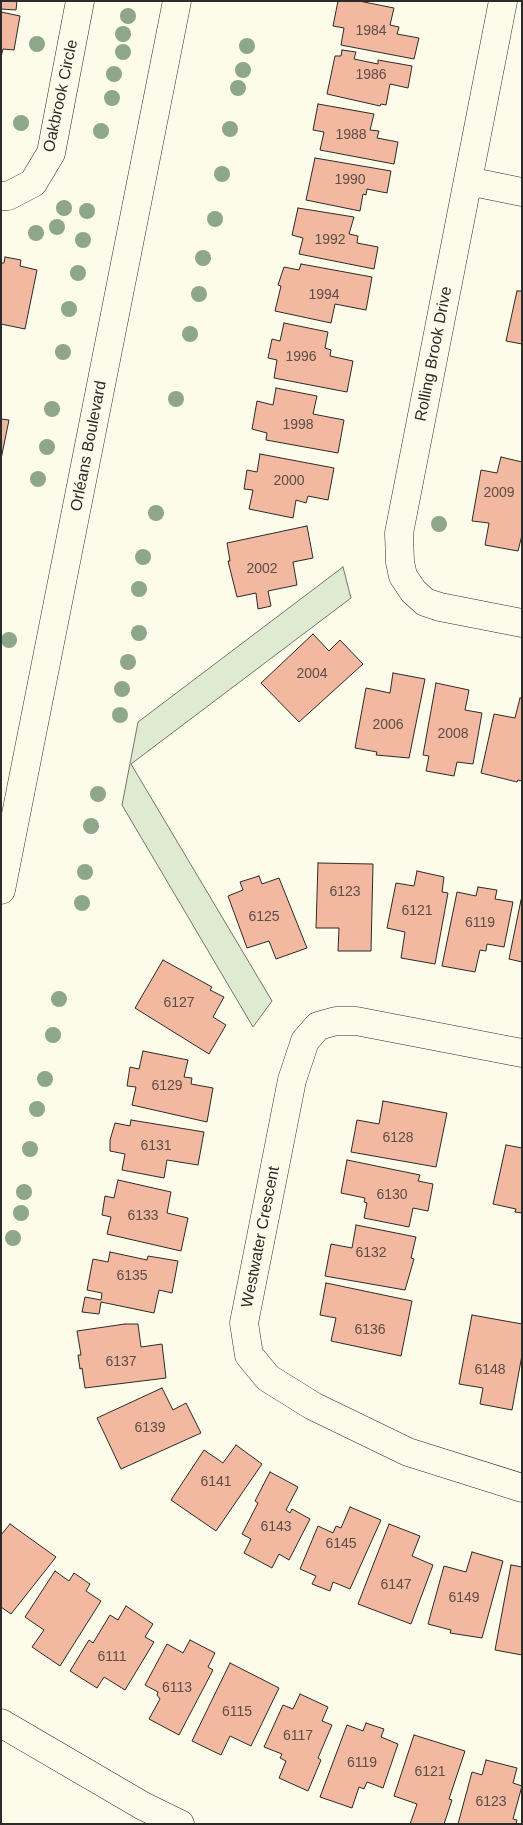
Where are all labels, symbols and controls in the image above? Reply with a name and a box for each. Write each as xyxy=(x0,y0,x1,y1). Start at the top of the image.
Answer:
house number: 1984 xyxy=(355,23,387,39)
street label: Oakbrook Circle xyxy=(40,38,82,154)
house number: 1986 xyxy=(355,67,387,83)
house number: 1988 xyxy=(335,127,367,143)
house number: 1990 xyxy=(334,172,366,188)
house number: 1992 xyxy=(314,232,346,248)
street label: Rolling Brook Drive xyxy=(412,285,456,423)
house number: 1994 xyxy=(308,287,340,303)
house number: 1996 xyxy=(285,349,317,365)
street label: Orléans Boulevard xyxy=(67,379,111,513)
house number: 1998 xyxy=(282,417,314,433)
house number: 2000 xyxy=(273,473,305,489)
house number: 2009 xyxy=(483,485,515,501)
house number: 2002 xyxy=(246,561,278,577)
house number: 2004 xyxy=(296,666,328,682)
house number: 2006 xyxy=(372,717,404,733)
house number: 2008 xyxy=(437,726,469,742)
house number: 6123 xyxy=(329,884,361,900)
house number: 6121 xyxy=(401,903,433,919)
house number: 6125 xyxy=(248,909,280,925)
house number: 6119 xyxy=(465,915,495,931)
house number: 6127 xyxy=(163,995,195,1011)
house number: 6129 xyxy=(151,1078,183,1094)
house number: 6128 xyxy=(382,1130,414,1146)
house number: 6131 xyxy=(140,1138,172,1154)
street label: Westwater Crescent xyxy=(238,1165,284,1309)
house number: 6130 xyxy=(376,1187,408,1203)
house number: 6133 xyxy=(127,1208,159,1224)
house number: 6132 xyxy=(355,1245,387,1261)
house number: 6135 xyxy=(116,1268,148,1284)
house number: 6136 xyxy=(354,1322,386,1338)
house number: 6137 xyxy=(105,1354,137,1370)
house number: 6148 xyxy=(474,1362,506,1378)
house number: 6139 xyxy=(134,1420,166,1436)
house number: 6141 xyxy=(200,1474,232,1490)
house number: 6143 xyxy=(260,1519,292,1535)
house number: 6145 xyxy=(325,1536,357,1552)
house number: 6147 xyxy=(380,1577,412,1593)
house number: 6149 xyxy=(448,1590,480,1606)
house number: 6111 xyxy=(97,1649,127,1665)
house number: 6113 xyxy=(162,1680,192,1696)
house number: 6115 xyxy=(222,1704,252,1720)
house number: 6117 xyxy=(283,1728,313,1744)
house number: 6119 xyxy=(347,1755,377,1771)
house number: 6121 xyxy=(414,1764,446,1780)
house number: 6123 xyxy=(475,1794,507,1810)

